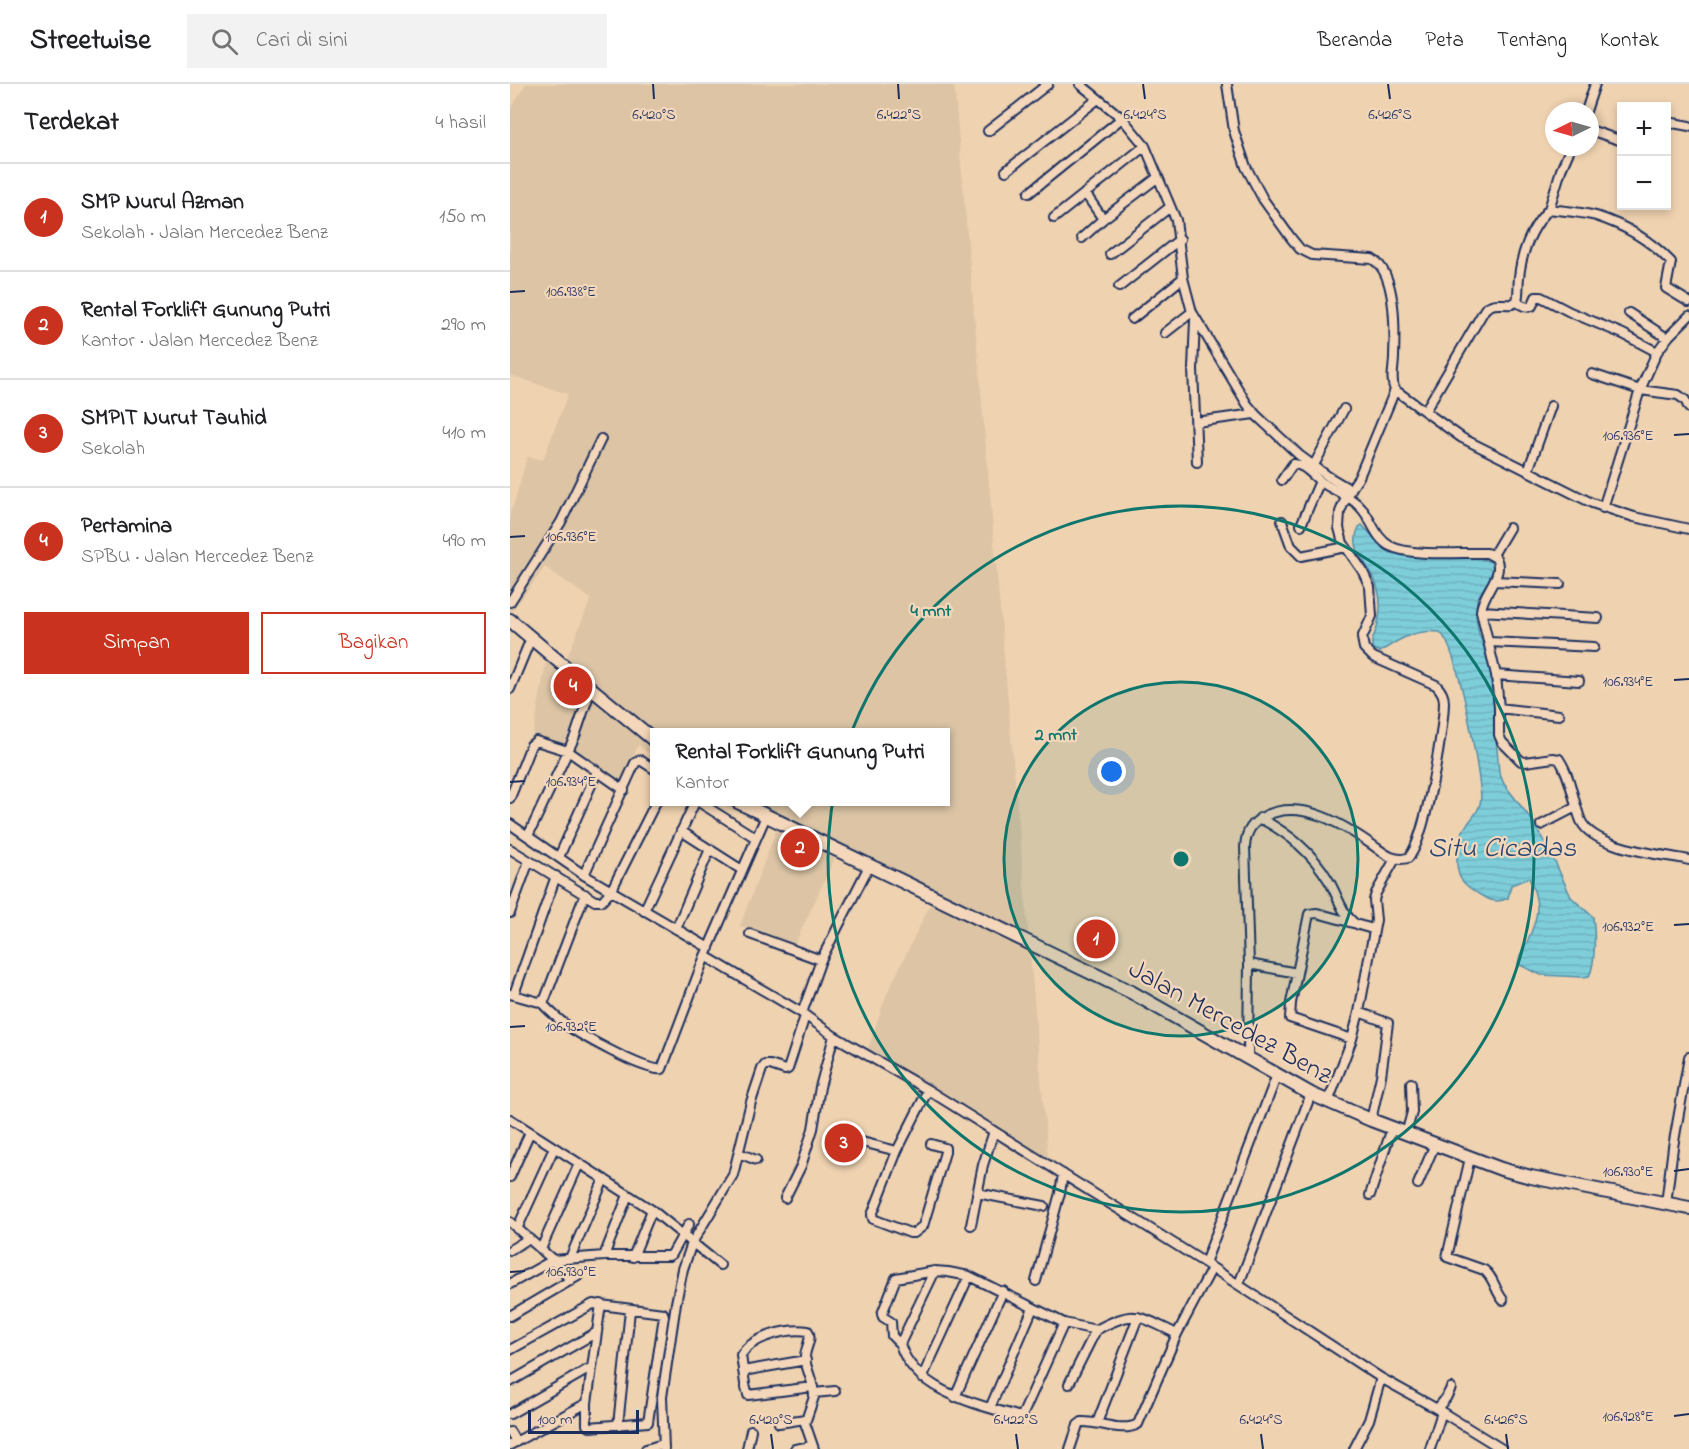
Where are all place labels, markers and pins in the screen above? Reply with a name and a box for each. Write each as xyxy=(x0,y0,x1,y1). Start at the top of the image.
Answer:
pin: 4 xyxy=(554,664,592,708)
pin: 2 xyxy=(780,826,820,870)
centre of rings xyxy=(1171,849,1191,869)
pin: 1 xyxy=(1076,916,1116,962)
pin: 3 xyxy=(824,1120,864,1166)

